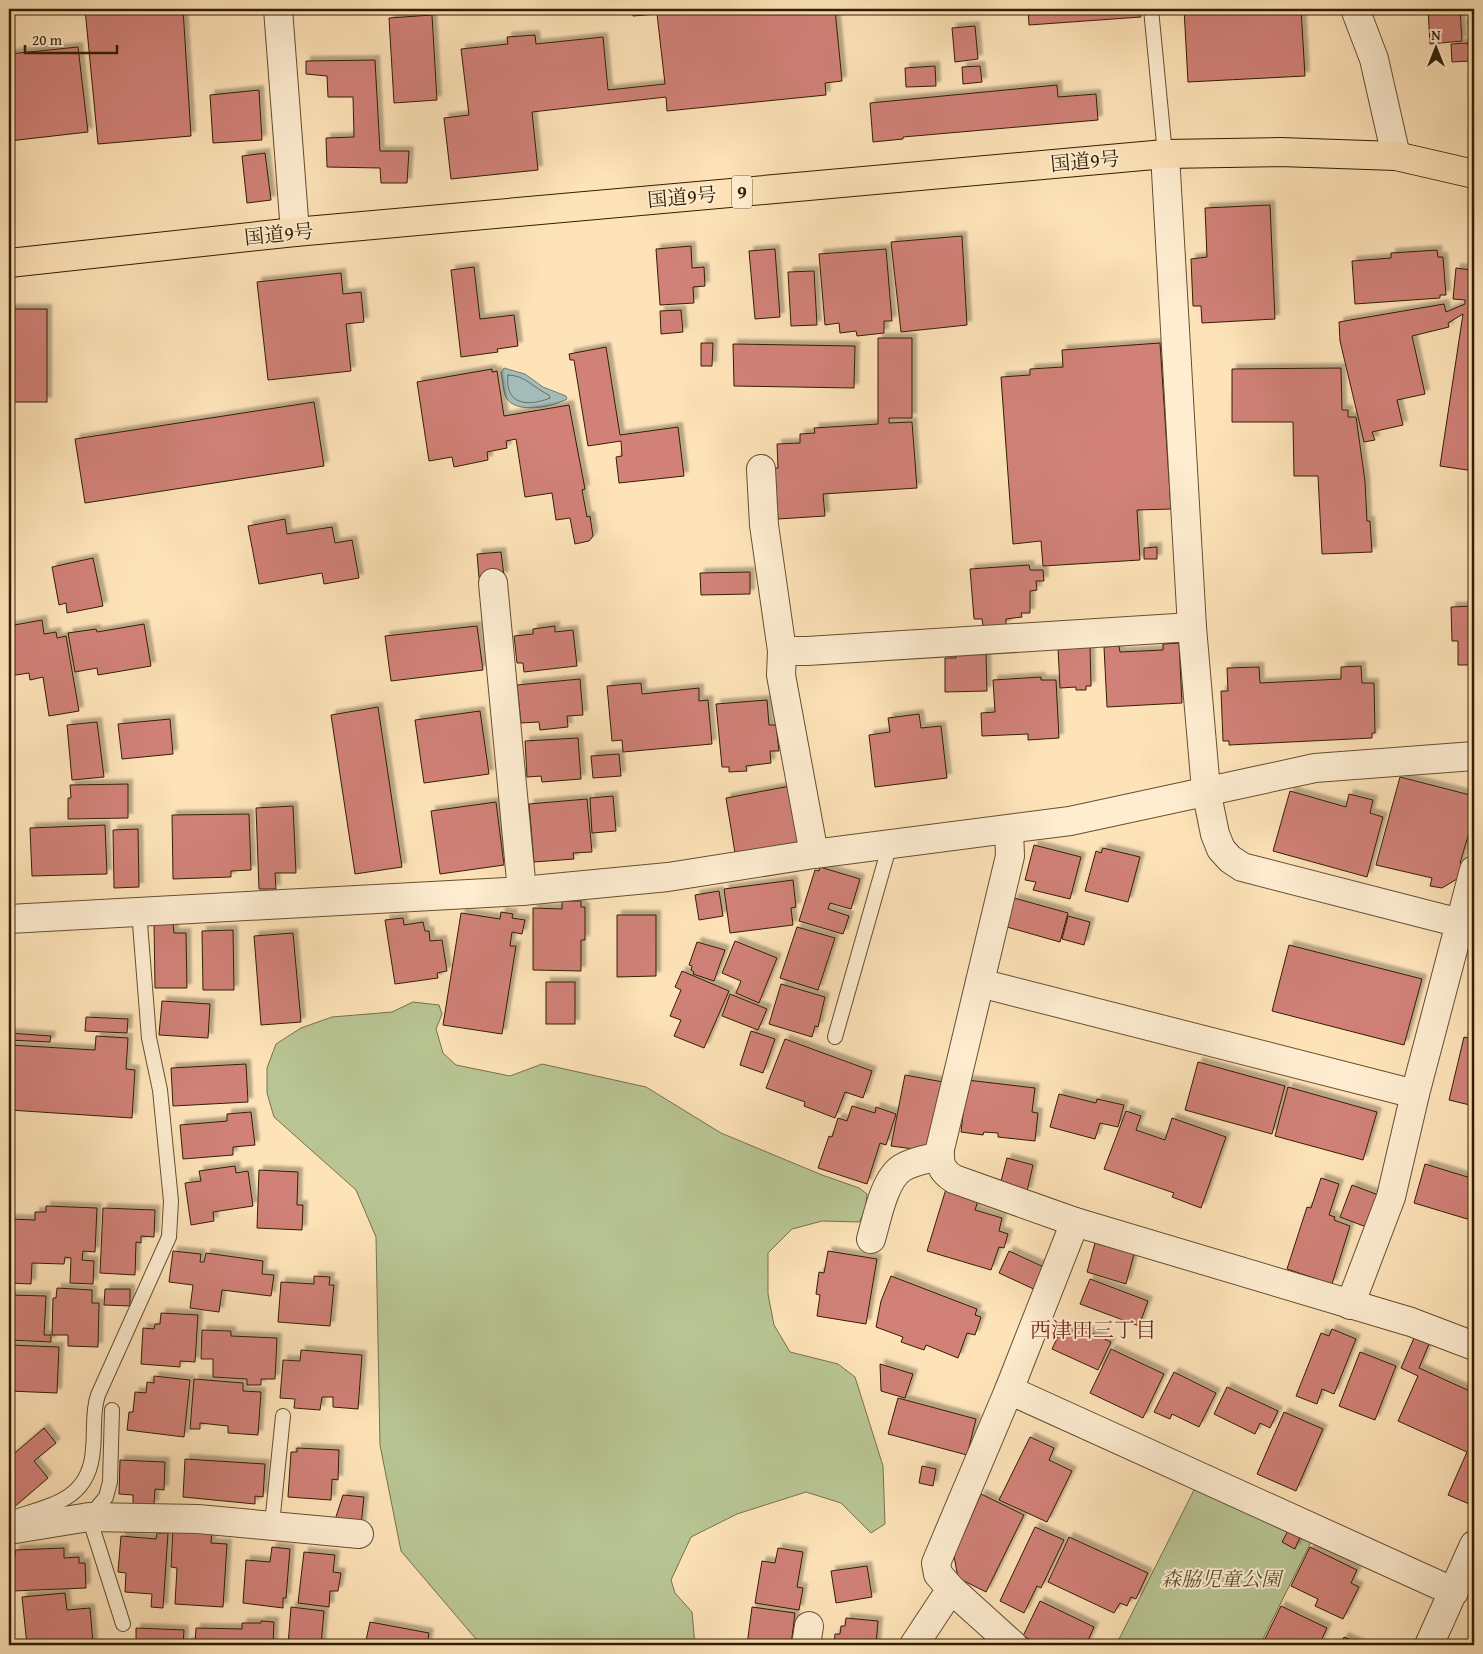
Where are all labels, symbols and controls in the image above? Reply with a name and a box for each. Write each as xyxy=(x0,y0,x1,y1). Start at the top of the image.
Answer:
scale bar xyxy=(25,22,118,54)
north arrow xyxy=(1410,22,1460,72)
text: N xyxy=(1431,25,1441,45)
text: 20 m xyxy=(32,29,63,50)
street label: 国道9号 xyxy=(1049,143,1121,178)
road number: 9 xyxy=(732,176,752,208)
street label: 国道9号 xyxy=(646,179,718,214)
street label: 国道9号 xyxy=(243,215,315,252)
district label: 西津田三丁目 xyxy=(1030,1314,1156,1345)
park label: 森脇児童公園 xyxy=(1161,1564,1284,1593)

